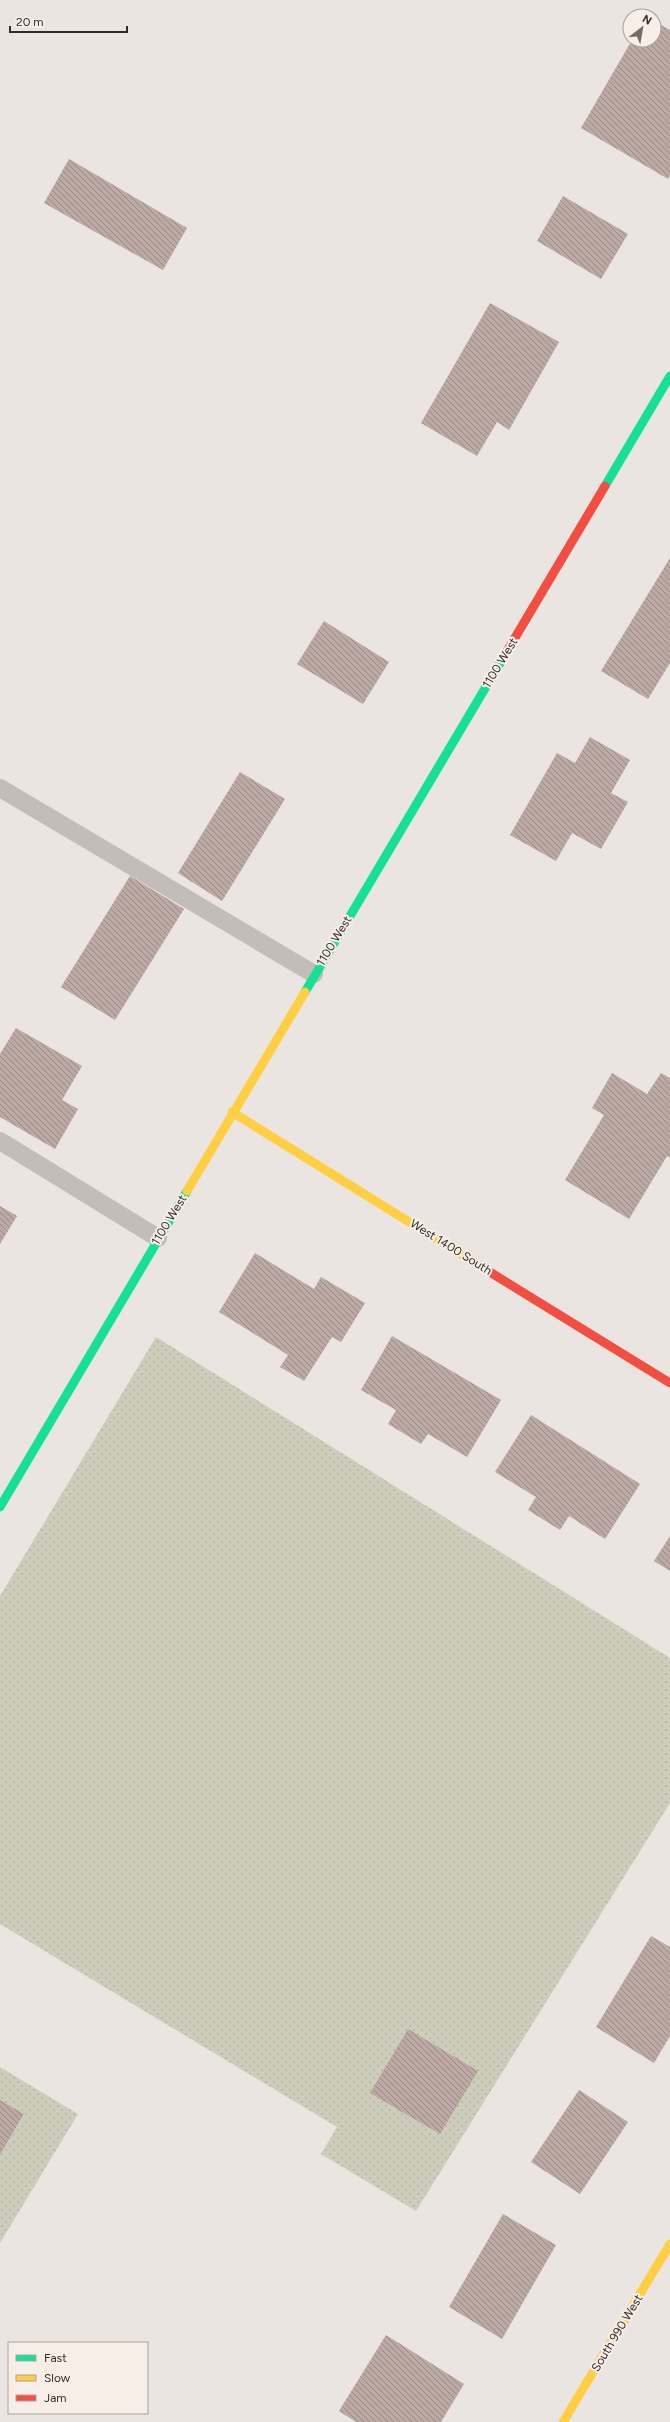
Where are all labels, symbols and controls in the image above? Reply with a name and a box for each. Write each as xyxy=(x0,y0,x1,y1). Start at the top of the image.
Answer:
scale bar xyxy=(10,8,127,34)
north arrow xyxy=(622,8,662,48)
text: N xyxy=(640,12,654,28)
text: 20 m xyxy=(16,15,44,29)
street label: 1100 West xyxy=(480,635,521,691)
street label: 1100 West xyxy=(314,913,355,969)
street label: 1100 West xyxy=(149,1192,190,1248)
street label: West 1400 South xyxy=(408,1216,495,1278)
street label: South 990 West xyxy=(589,2292,646,2374)
legend xyxy=(8,2342,148,2414)
text: Fast xyxy=(44,2351,67,2365)
text: Slow xyxy=(44,2371,71,2385)
text: Jam xyxy=(44,2391,67,2405)

